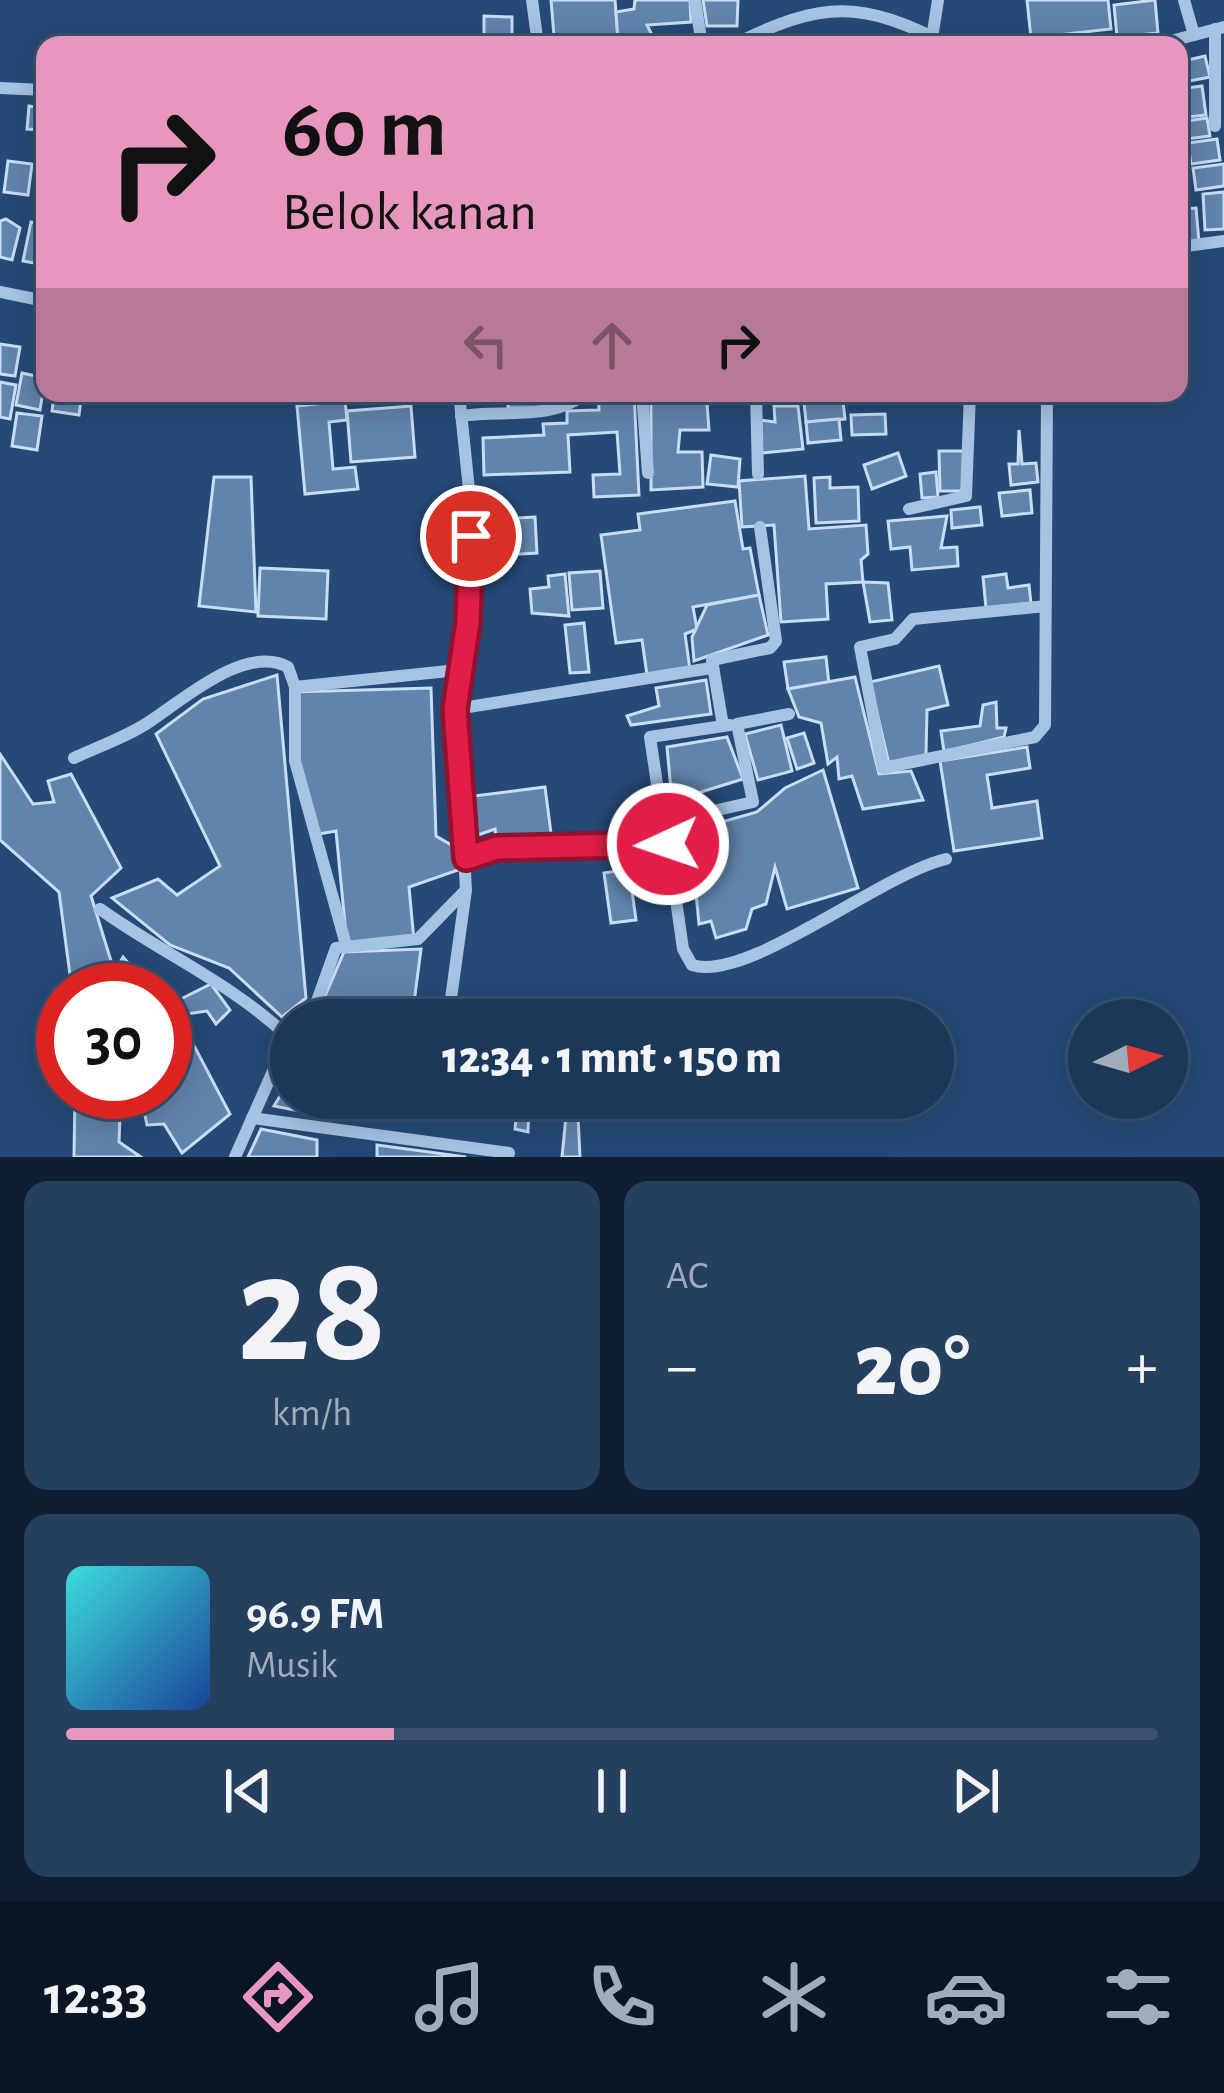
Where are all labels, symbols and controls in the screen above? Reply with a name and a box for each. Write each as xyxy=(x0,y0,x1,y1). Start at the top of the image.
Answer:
icon: right xyxy=(84,84,240,240)
text: 60 m xyxy=(282,88,447,172)
text: Belok kanan xyxy=(282,186,537,240)
icon: left xyxy=(453,312,519,378)
icon: ahead xyxy=(579,312,645,378)
icon: right xyxy=(705,312,771,378)
pin xyxy=(420,485,522,587)
icon: arrive xyxy=(438,503,504,569)
position arrow xyxy=(605,781,731,907)
speed limit sign: 30 xyxy=(36,963,192,1119)
north arrow xyxy=(1068,999,1188,1119)
map controls xyxy=(1068,999,1188,1119)
text: 12:34 · 1 mnt · 150 m xyxy=(442,1036,782,1081)
text: 28 xyxy=(237,1234,387,1390)
text: AC xyxy=(666,1257,708,1296)
text: 20° xyxy=(854,1322,970,1412)
text: − xyxy=(666,1334,698,1400)
text: + xyxy=(1126,1334,1158,1400)
text: km/h xyxy=(272,1394,352,1433)
text: 96.9 FM xyxy=(246,1592,384,1637)
text: Musik xyxy=(246,1646,338,1685)
icon: previous xyxy=(215,1758,281,1824)
icon: pause xyxy=(579,1758,645,1824)
icon: next xyxy=(943,1758,1009,1824)
icon: directions xyxy=(236,1955,320,2039)
icon: music xyxy=(408,1955,492,2039)
icon: phone xyxy=(580,1955,664,2039)
icon: climate xyxy=(752,1955,836,2039)
icon: car xyxy=(924,1955,1008,2039)
icon: filters xyxy=(1096,1955,1180,2039)
text: 12:33 xyxy=(44,1970,148,2024)

